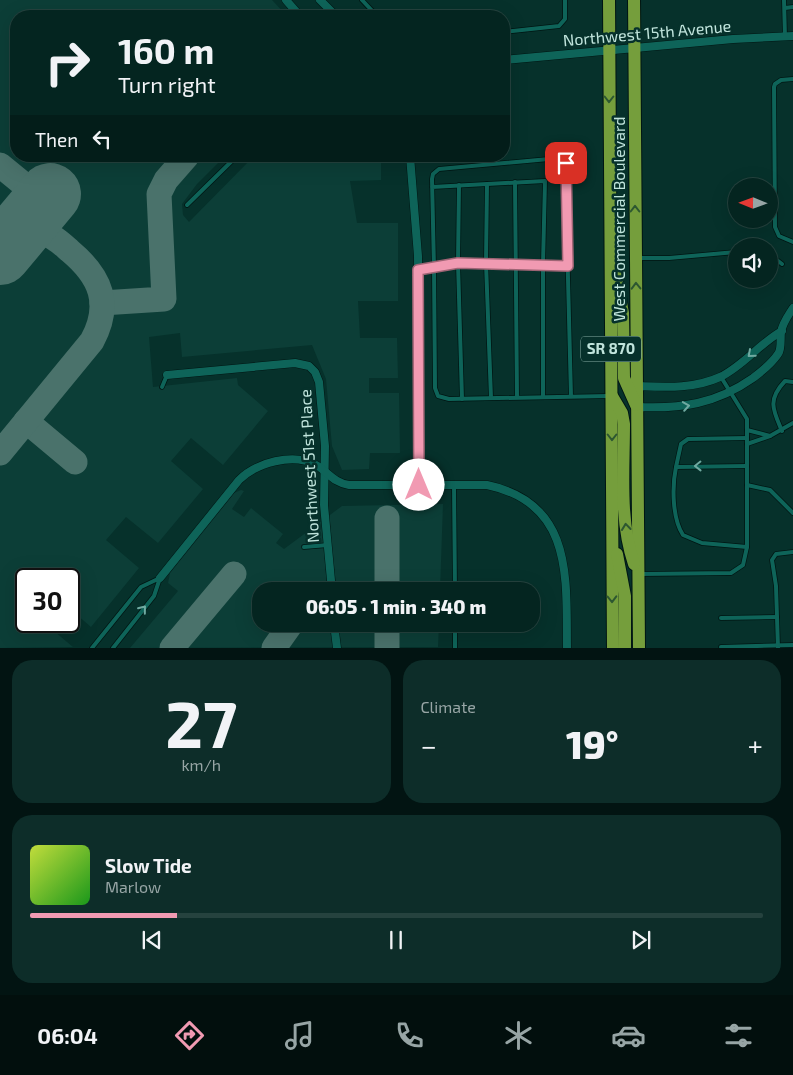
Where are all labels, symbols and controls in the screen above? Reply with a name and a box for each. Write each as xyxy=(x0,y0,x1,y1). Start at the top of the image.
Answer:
street label: Northwest 15th Avenue xyxy=(562,16,732,49)
text: 160 m xyxy=(118,29,214,71)
icon: right xyxy=(35,30,100,95)
text: Turn right xyxy=(118,71,216,97)
one-way arrow xyxy=(604,96,614,104)
street label: West Commercial Boulevard xyxy=(609,117,628,321)
icon: left xyxy=(88,125,116,153)
text: Then xyxy=(35,128,78,151)
pin xyxy=(545,142,587,184)
icon: arrive xyxy=(552,149,580,177)
north arrow xyxy=(728,178,778,228)
map controls xyxy=(728,178,778,288)
one-way arrow xyxy=(630,205,640,212)
button: sound xyxy=(728,238,778,288)
one-way arrow xyxy=(631,282,641,290)
road number: SR 870 xyxy=(581,336,641,362)
one-way arrow xyxy=(748,348,757,357)
street label: Northwest 51st Place xyxy=(295,389,322,543)
one-way arrow xyxy=(681,402,690,412)
one-way arrow xyxy=(606,433,617,441)
position arrow xyxy=(392,458,444,510)
one-way arrow xyxy=(694,461,702,471)
one-way arrow xyxy=(620,523,631,531)
speed limit sign: 30 xyxy=(15,568,80,633)
text: 06:05 · 1 min · 340 m xyxy=(306,595,486,618)
one-way arrow xyxy=(607,596,617,604)
one-way arrow xyxy=(138,606,147,615)
text: 27 xyxy=(165,683,237,761)
text: Climate xyxy=(421,697,476,716)
text: 19° xyxy=(566,721,619,767)
text: − xyxy=(421,728,437,762)
text: + xyxy=(748,728,763,762)
text: km/h xyxy=(181,755,221,774)
text: Slow Tide xyxy=(105,854,192,877)
text: Marlow xyxy=(105,877,161,896)
icon: previous xyxy=(138,926,166,954)
icon: pause xyxy=(382,926,410,954)
icon: next xyxy=(627,926,655,954)
icon: directions xyxy=(172,1018,207,1053)
icon: music xyxy=(282,1018,317,1053)
icon: phone xyxy=(392,1018,427,1053)
icon: climate xyxy=(501,1018,536,1053)
icon: car xyxy=(611,1018,646,1053)
icon: filters xyxy=(721,1018,756,1053)
text: 06:04 xyxy=(37,1022,98,1048)

